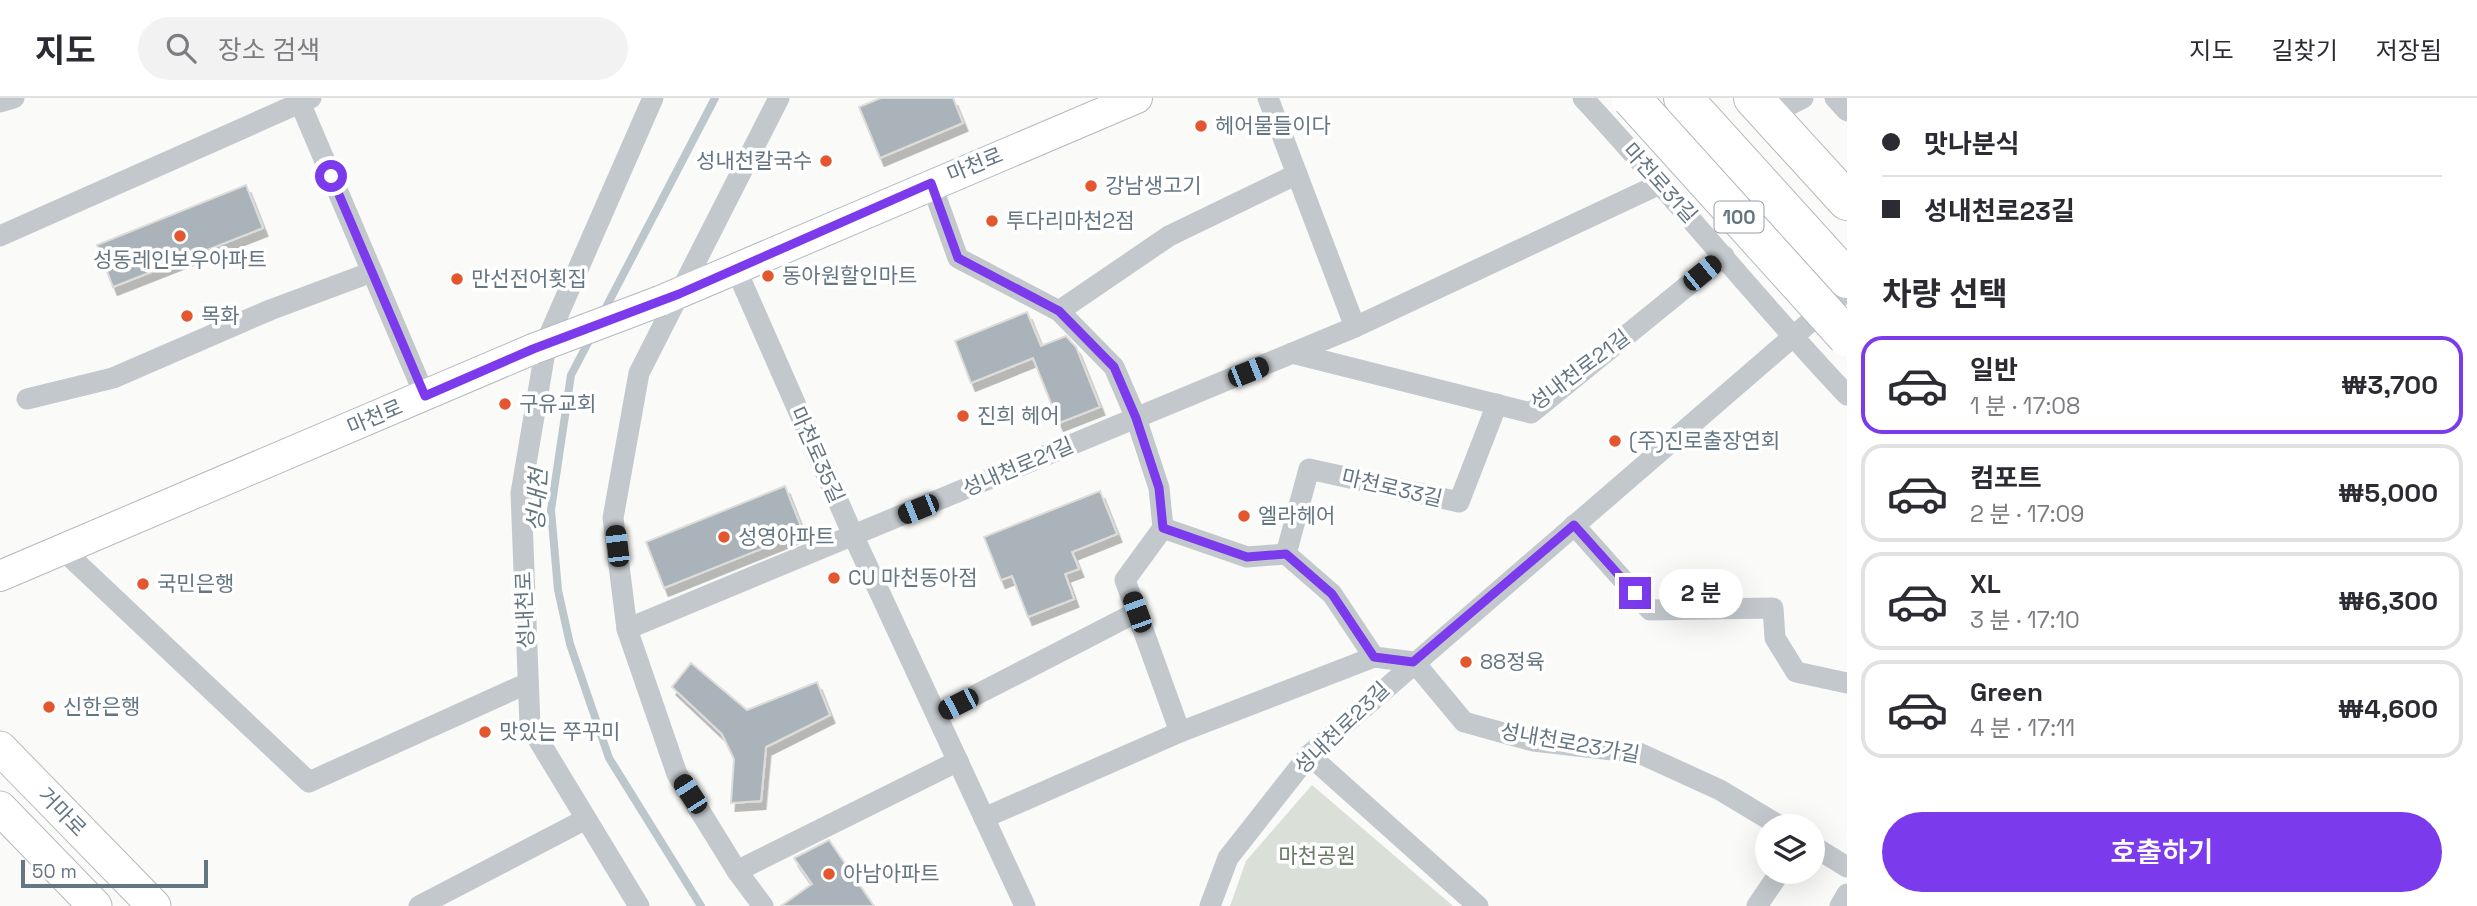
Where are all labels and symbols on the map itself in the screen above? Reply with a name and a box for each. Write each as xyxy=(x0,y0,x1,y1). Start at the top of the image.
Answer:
place label: 헤어물들이다 xyxy=(1215,112,1331,139)
marker: 헤어물들이다 xyxy=(1193,118,1209,134)
street label: 마천로31길 xyxy=(1617,137,1703,228)
street label: 마천로 xyxy=(943,141,1007,188)
place label: 성내천칼국수 xyxy=(696,147,812,174)
marker: 성내천칼국수 xyxy=(818,153,834,169)
route start xyxy=(315,160,347,192)
place label: 강남생고기 xyxy=(1105,172,1202,199)
marker: 강남생고기 xyxy=(1083,178,1099,194)
road number: 100 xyxy=(1714,202,1764,232)
place label: 투다리마천2점 xyxy=(1006,207,1135,234)
marker: 투다리마천2점 xyxy=(984,213,1000,229)
marker: 성동레인보우아파트 xyxy=(172,228,188,244)
place label: 성동레인보우아파트 xyxy=(93,246,267,273)
car xyxy=(1680,252,1725,294)
place label: 동아원할인마트 xyxy=(782,262,917,289)
place label: 만선전어횟집 xyxy=(471,265,587,292)
marker: 동아원할인마트 xyxy=(760,268,776,284)
marker: 만선전어횟집 xyxy=(449,271,465,287)
place label: 목화 xyxy=(201,302,240,329)
marker: 목화 xyxy=(179,308,195,324)
street label: 성내천로21길 xyxy=(1524,323,1635,416)
car xyxy=(1225,354,1272,390)
place label: 구유교회 xyxy=(519,390,596,417)
street label: 마천로 xyxy=(343,393,407,440)
marker: 구유교회 xyxy=(497,396,513,412)
street label: 마천로35길 xyxy=(784,402,851,507)
place label: 진희 헤어 xyxy=(977,402,1060,429)
marker: 진희 헤어 xyxy=(955,408,971,424)
place label: (주)진로출장연회 xyxy=(1629,427,1780,454)
street label: 성내천로21길 xyxy=(958,431,1077,502)
marker: (주)진로출장연회 xyxy=(1607,433,1623,449)
street label: 마천로33길 xyxy=(1339,463,1445,512)
water label: 성내천 xyxy=(520,465,554,532)
car xyxy=(895,491,942,527)
place label: 엘라헤어 xyxy=(1258,502,1335,529)
marker: 엘라헤어 xyxy=(1236,508,1252,524)
place label: 성영아파트 xyxy=(738,523,835,550)
car xyxy=(605,524,630,568)
marker: 성영아파트 xyxy=(716,529,732,545)
place label: CU 마천동아점 xyxy=(848,564,977,591)
callout: 2 분 xyxy=(1660,568,1744,618)
place label: 국민은행 xyxy=(157,570,234,597)
marker: CU 마천동아점 xyxy=(826,570,842,586)
street label: 성내천로 xyxy=(510,571,539,649)
marker: 국민은행 xyxy=(135,576,151,592)
route end xyxy=(1619,577,1651,609)
car xyxy=(1120,589,1155,635)
place label: 88정육 xyxy=(1480,648,1545,675)
marker: 88정육 xyxy=(1458,654,1474,670)
street label: 성내천로23길 xyxy=(1288,676,1395,780)
car xyxy=(935,685,982,723)
place label: 신한은행 xyxy=(63,693,140,720)
marker: 신한은행 xyxy=(41,699,57,715)
street label: 성내천로23가길 xyxy=(1498,717,1642,768)
place label: 맛있는 쭈꾸미 xyxy=(499,718,620,745)
marker: 맛있는 쭈꾸미 xyxy=(477,724,493,740)
car xyxy=(670,771,711,817)
street label: 거마로 xyxy=(33,781,92,842)
park label: 마천공원 xyxy=(1278,842,1356,869)
scale bar xyxy=(21,857,208,889)
place label: 아남아파트 xyxy=(843,860,940,887)
marker: 아남아파트 xyxy=(821,866,837,882)

